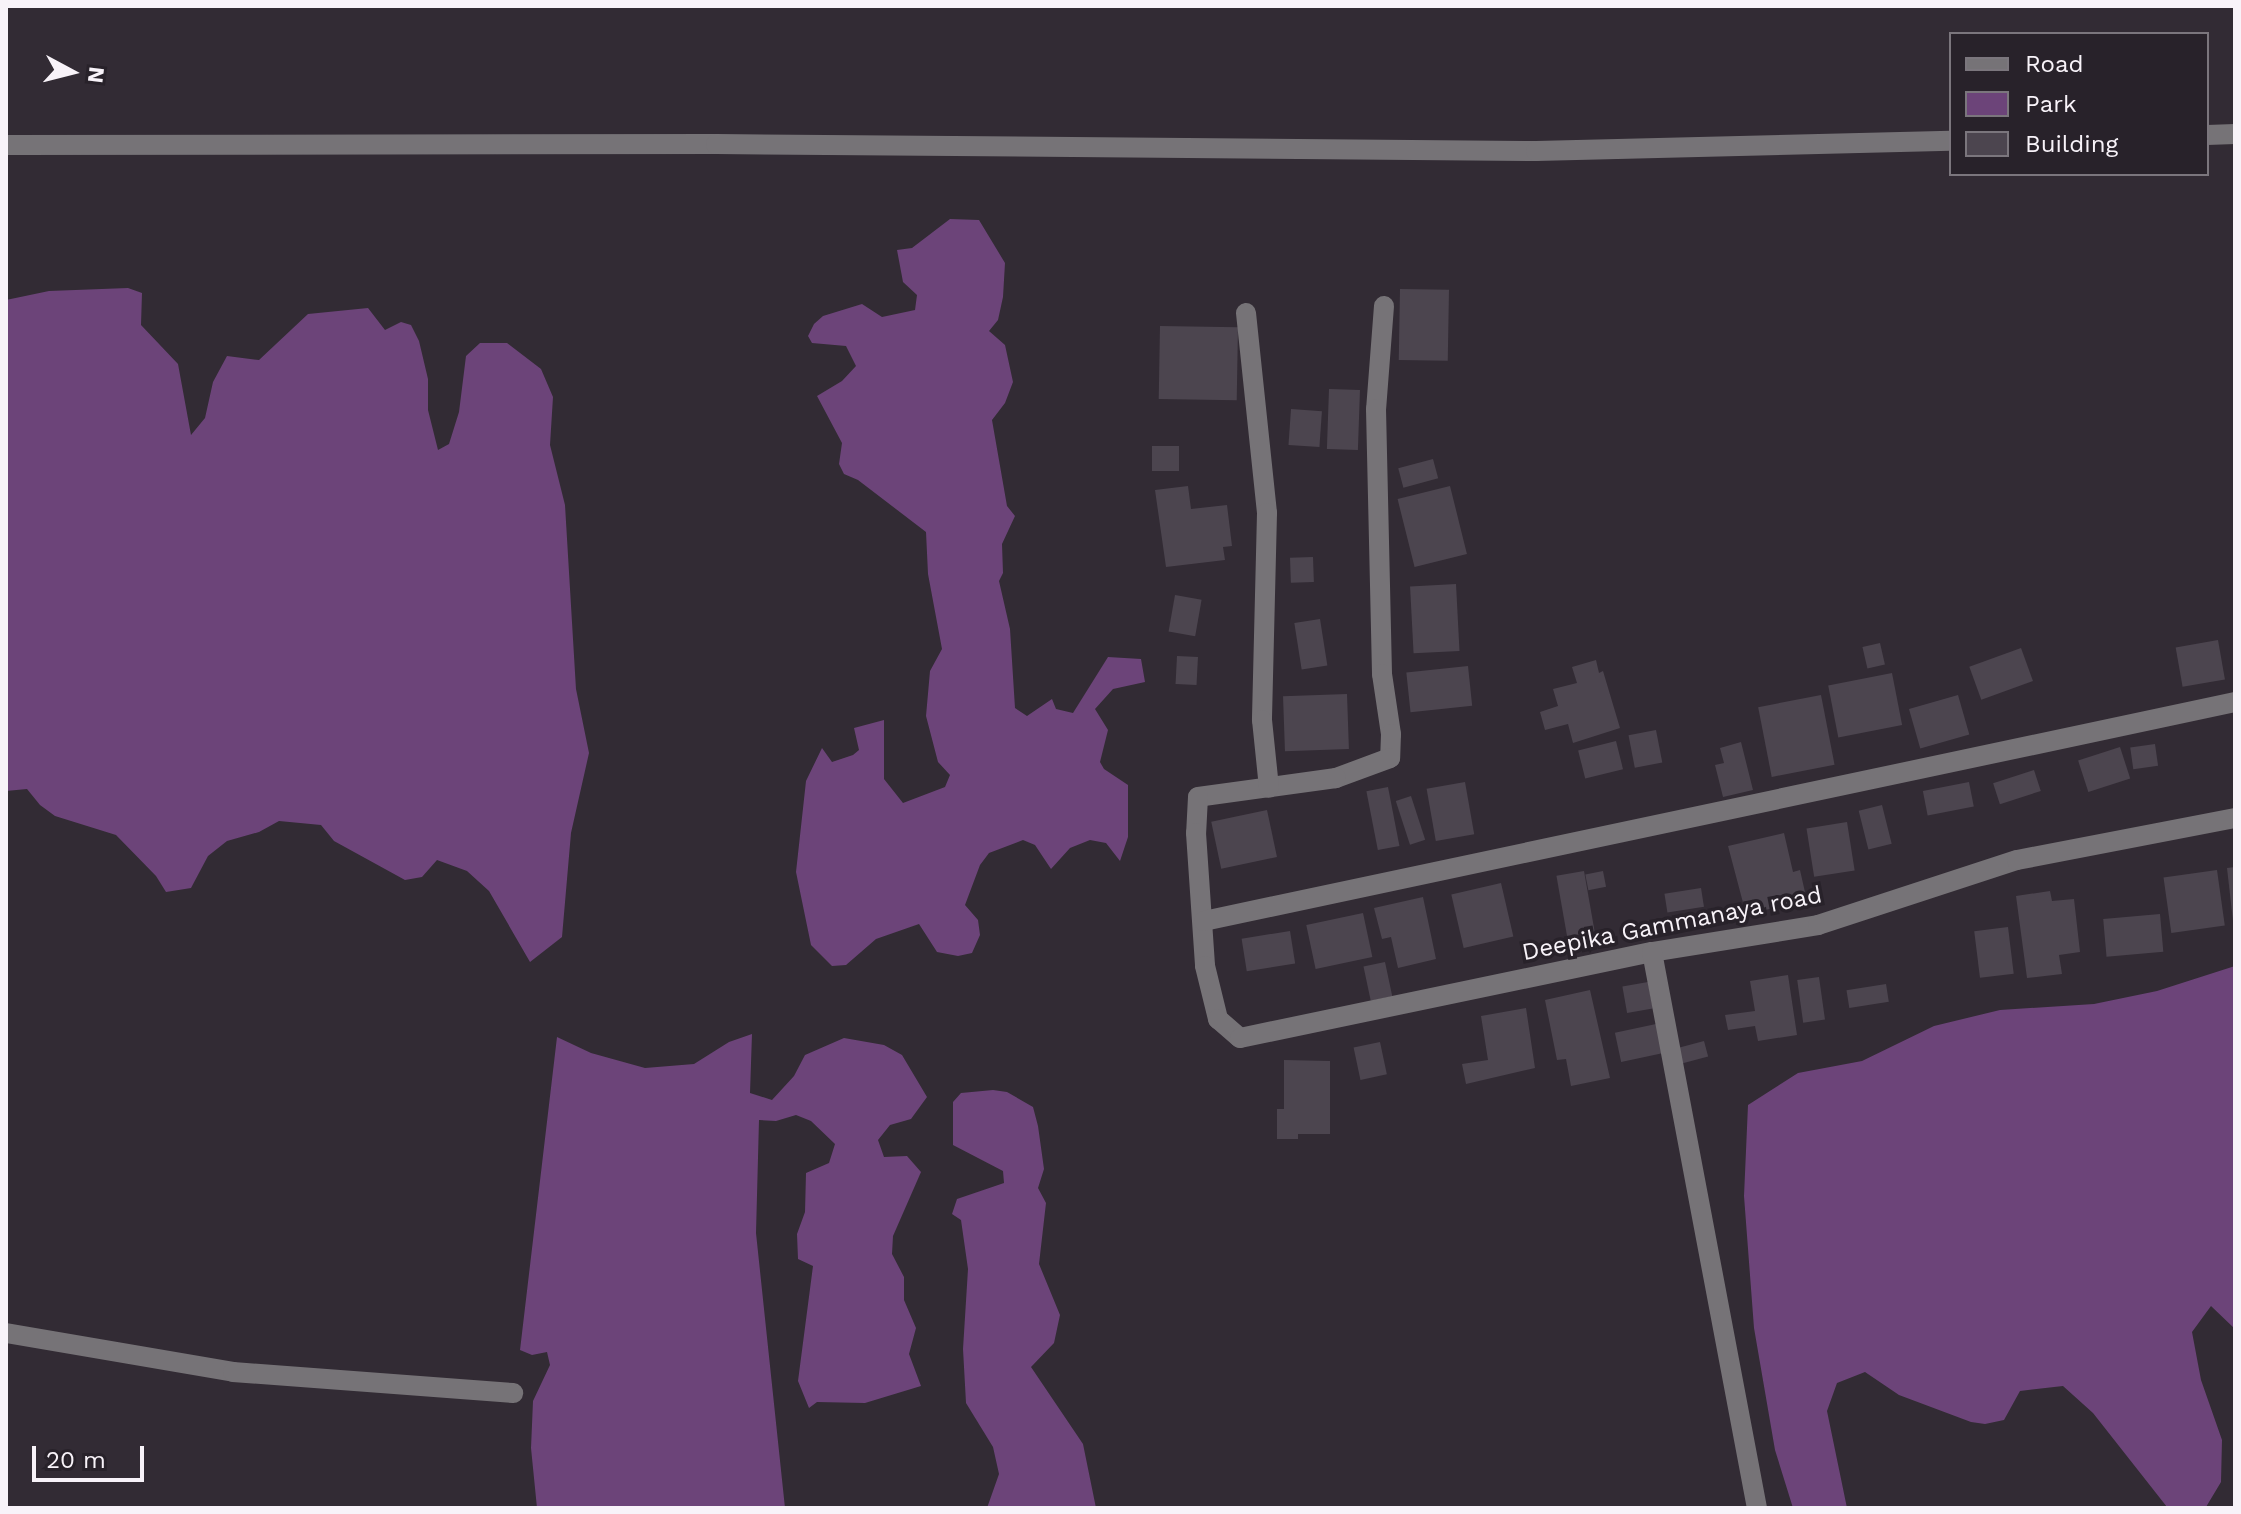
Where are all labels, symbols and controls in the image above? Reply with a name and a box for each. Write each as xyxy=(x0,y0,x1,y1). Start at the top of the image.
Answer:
north arrow xyxy=(32,32,112,112)
legend xyxy=(1949,32,2209,176)
text: Road xyxy=(2025,50,2084,78)
text: N xyxy=(83,65,110,85)
text: Park xyxy=(2025,90,2077,118)
text: Building xyxy=(2025,130,2118,158)
street label: Deepika Gammanaya road xyxy=(1519,881,1825,967)
scale bar xyxy=(36,1430,148,1480)
text: 20 m xyxy=(46,1446,106,1474)

